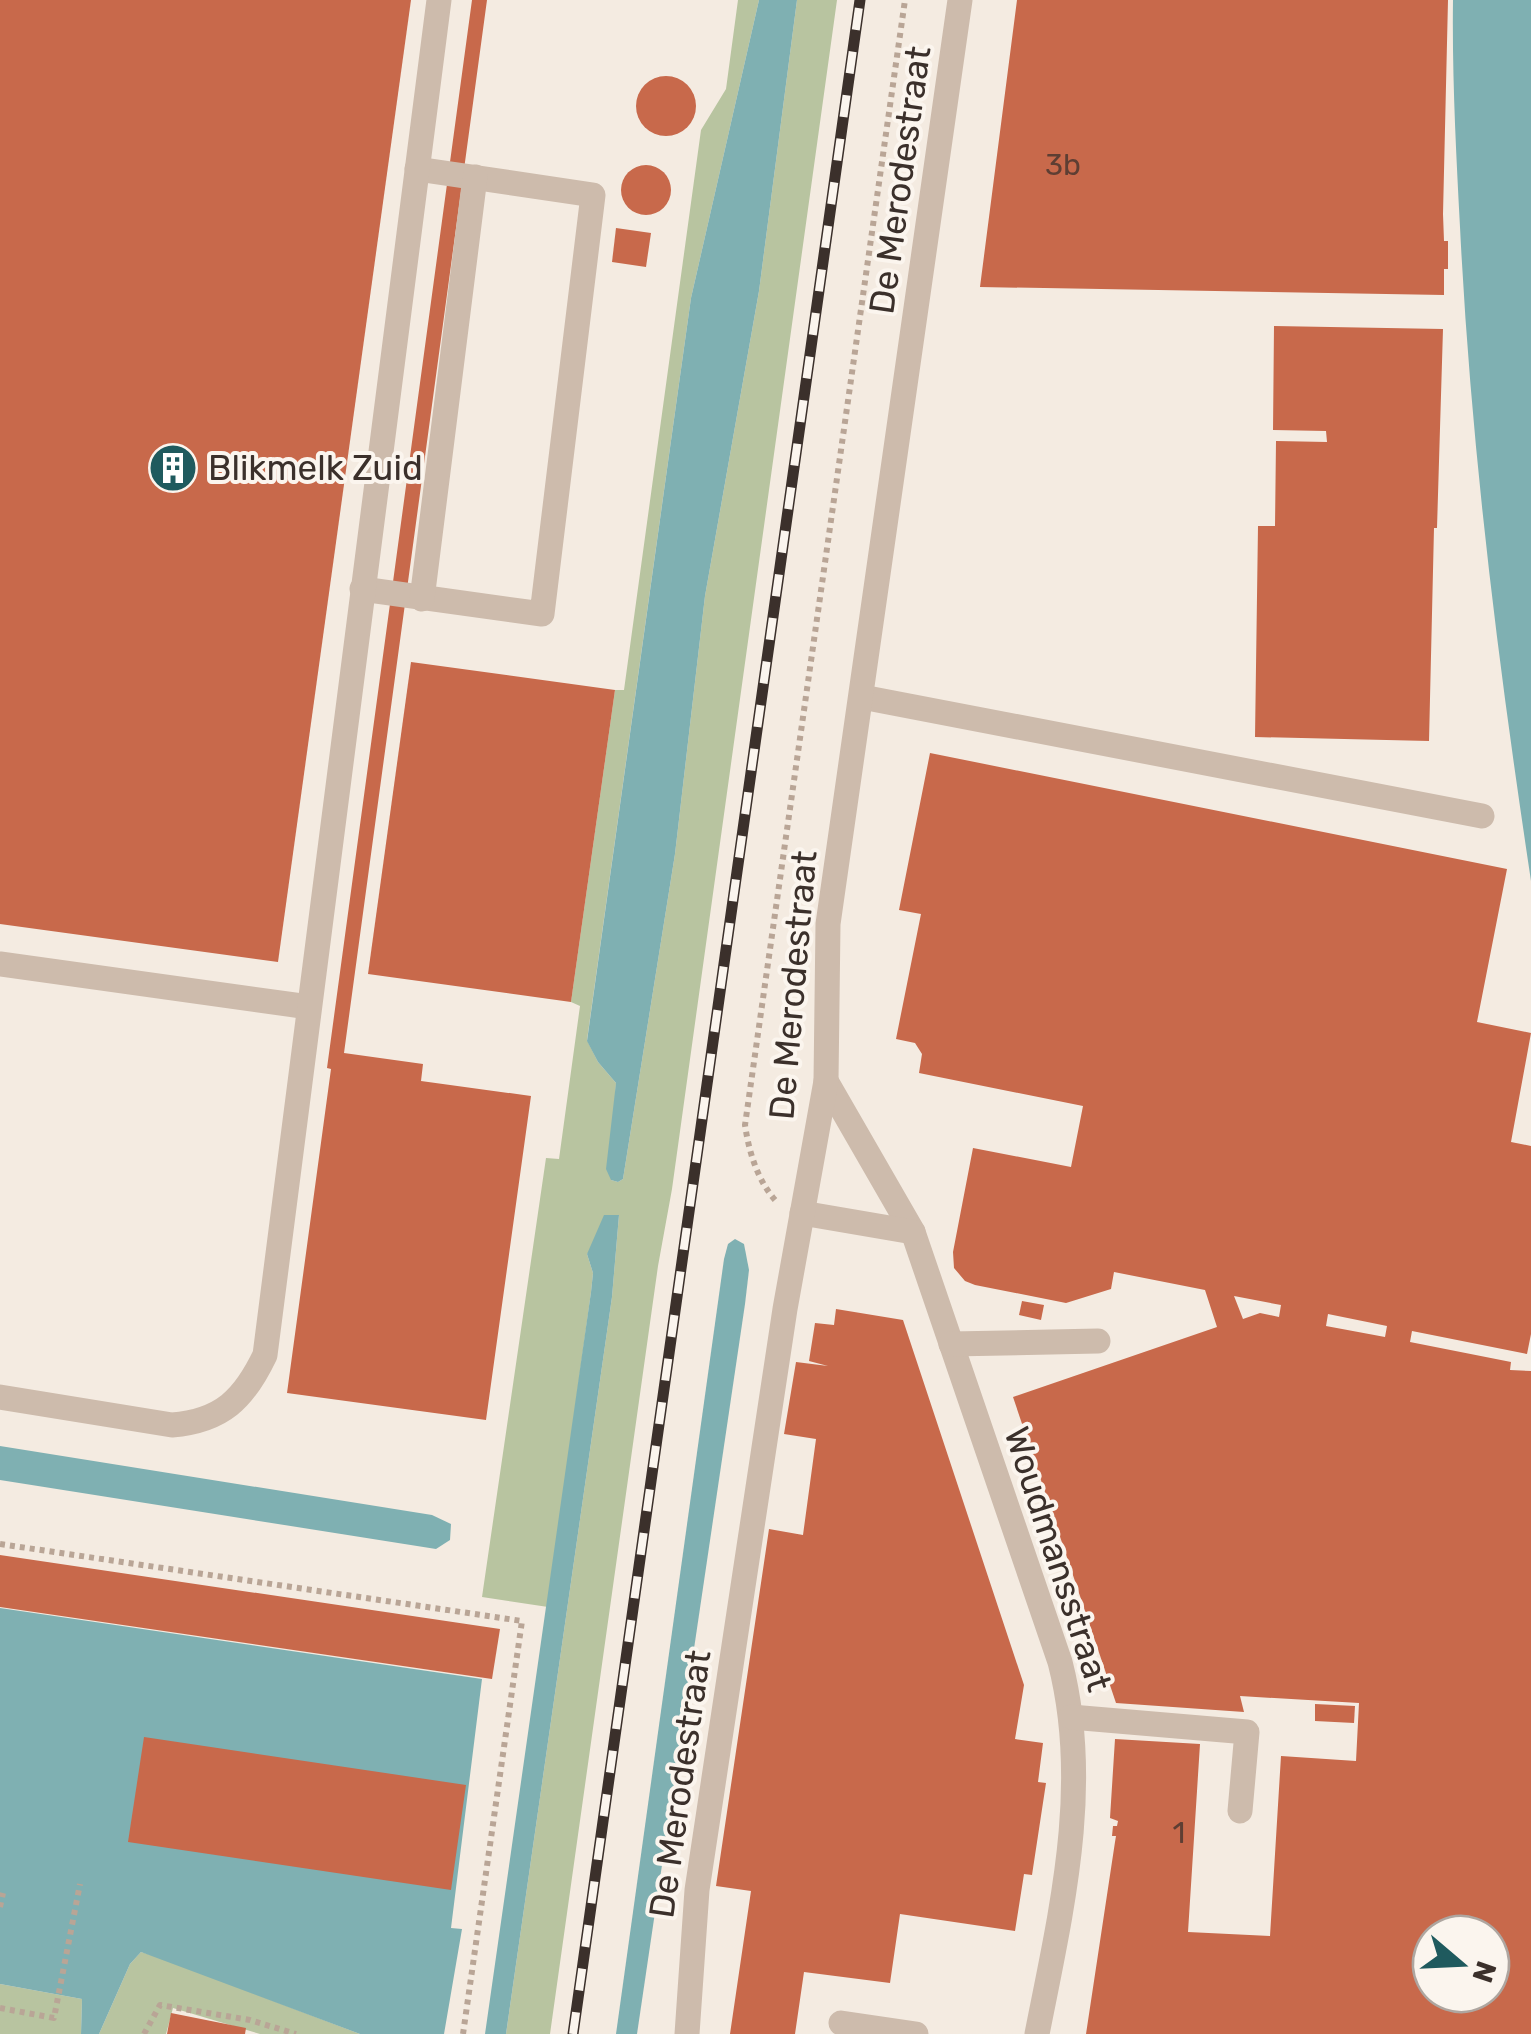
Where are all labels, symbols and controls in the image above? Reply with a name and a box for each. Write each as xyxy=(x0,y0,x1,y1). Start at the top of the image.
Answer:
street label: De Merodestraat xyxy=(860,43,940,317)
house number: 3b xyxy=(1045,147,1081,183)
building icon: Blikmelk Zuid xyxy=(147,442,199,494)
place label: Blikmelk Zuid xyxy=(208,447,423,489)
street label: De Merodestraat xyxy=(760,849,826,1121)
street label: Woudmansstraat xyxy=(995,1422,1121,1696)
street label: De Merodestraat xyxy=(640,1647,720,1921)
house number: 1 xyxy=(1173,1815,1185,1851)
north arrow xyxy=(1411,1914,1511,2014)
text: N xyxy=(1465,1957,1503,1987)

